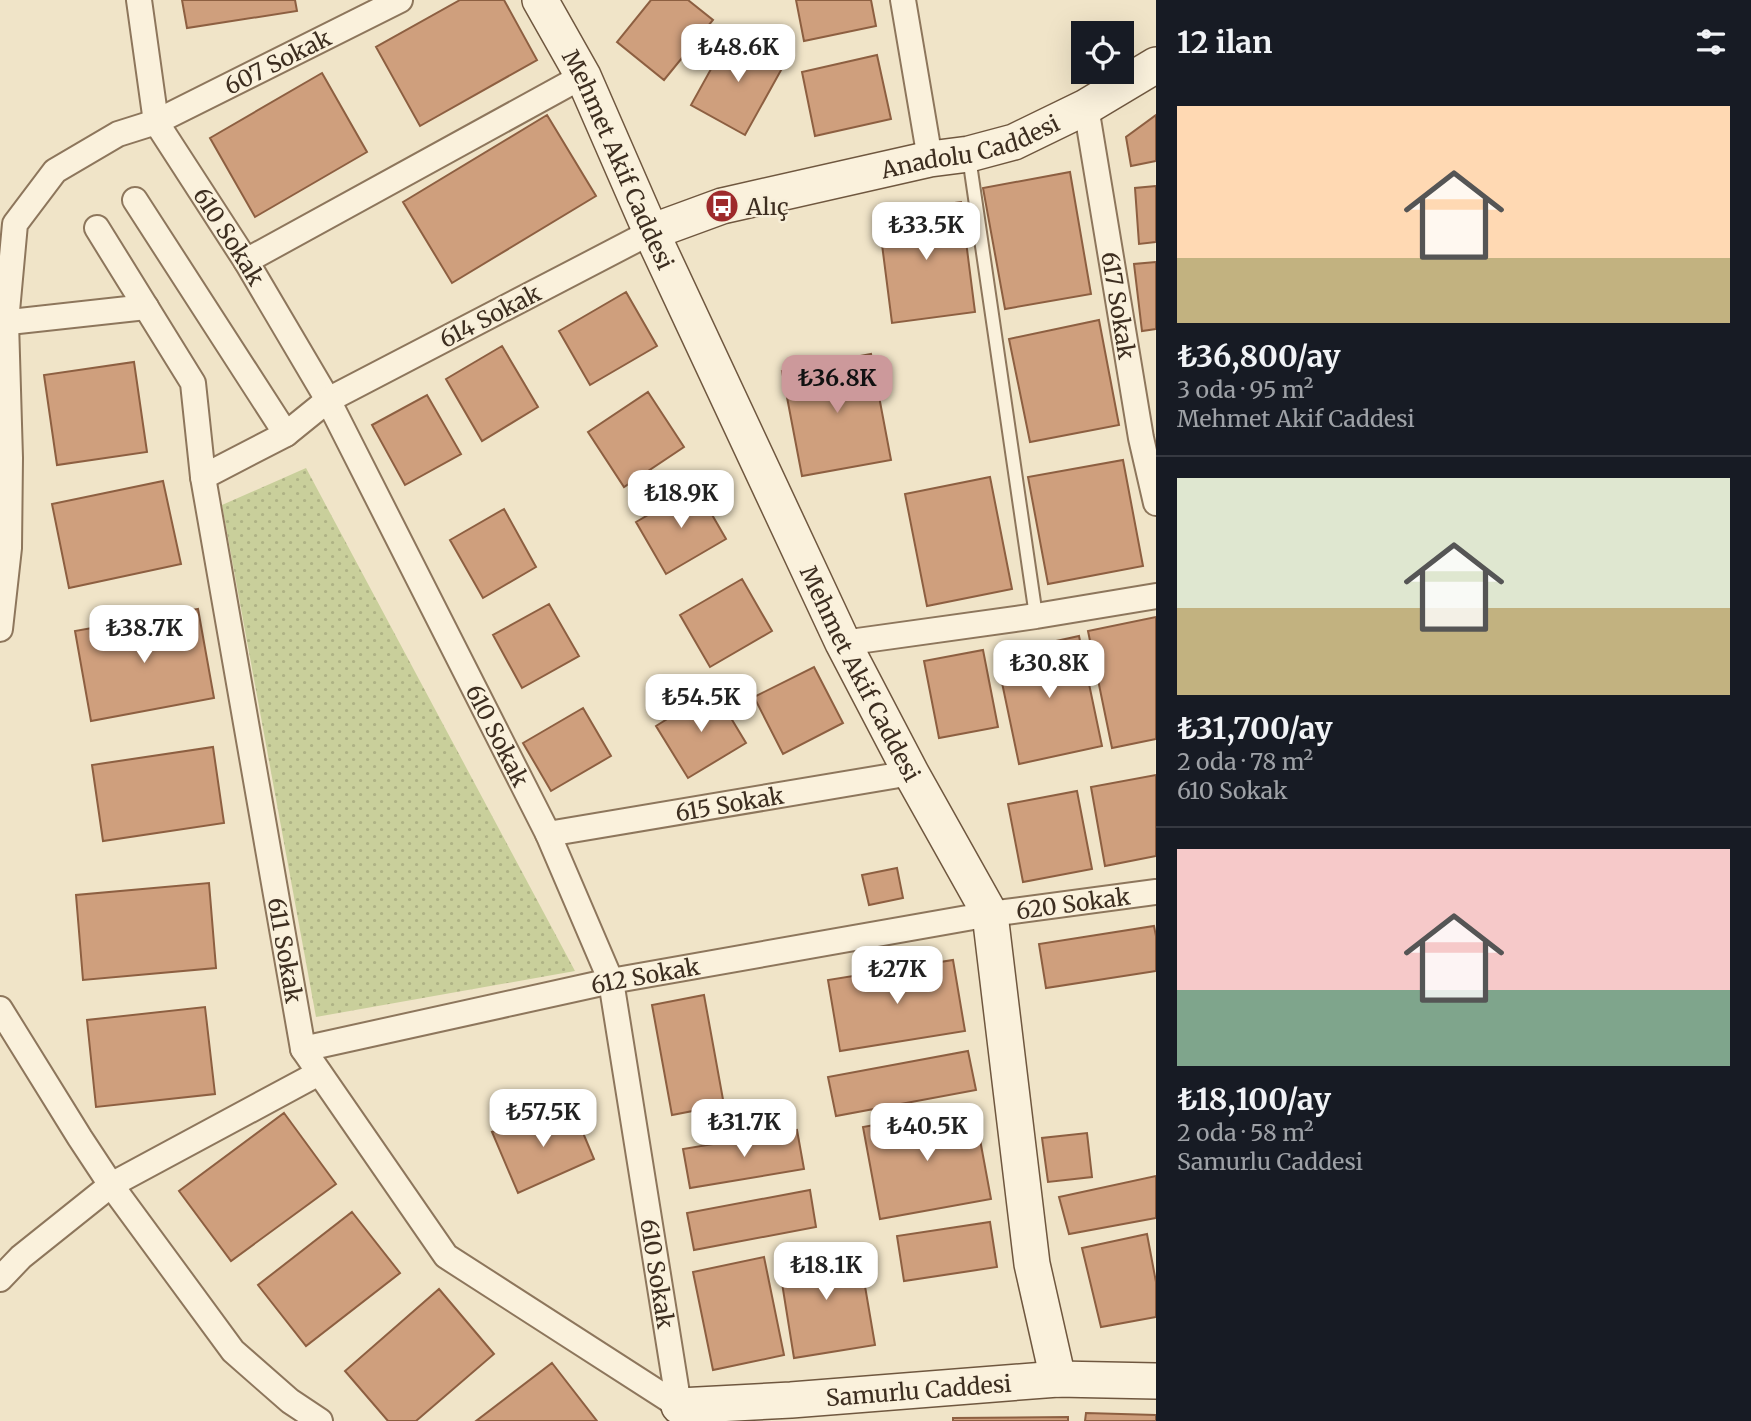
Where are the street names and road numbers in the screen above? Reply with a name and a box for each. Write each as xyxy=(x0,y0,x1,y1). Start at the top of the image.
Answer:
street label: 607 Sokak xyxy=(219,22,336,100)
street label: Mehmet Akif Caddesi xyxy=(556,44,681,274)
street label: Anadolu Caddesi xyxy=(877,108,1064,184)
street label: 610 Sokak xyxy=(188,182,272,291)
street label: 617 Sokak xyxy=(1096,249,1142,362)
street label: 614 Sokak xyxy=(435,278,546,354)
street label: Mehmet Akif Caddesi xyxy=(794,561,927,786)
street label: 610 Sokak xyxy=(460,679,536,792)
street label: 615 Sokak xyxy=(673,780,786,827)
street label: 620 Sokak xyxy=(1014,881,1132,925)
street label: 611 Sokak xyxy=(262,895,309,1006)
street label: 612 Sokak xyxy=(588,951,702,1000)
street label: 610 Sokak xyxy=(635,1217,681,1331)
street label: Samurlu Caddesi xyxy=(825,1368,1012,1412)

